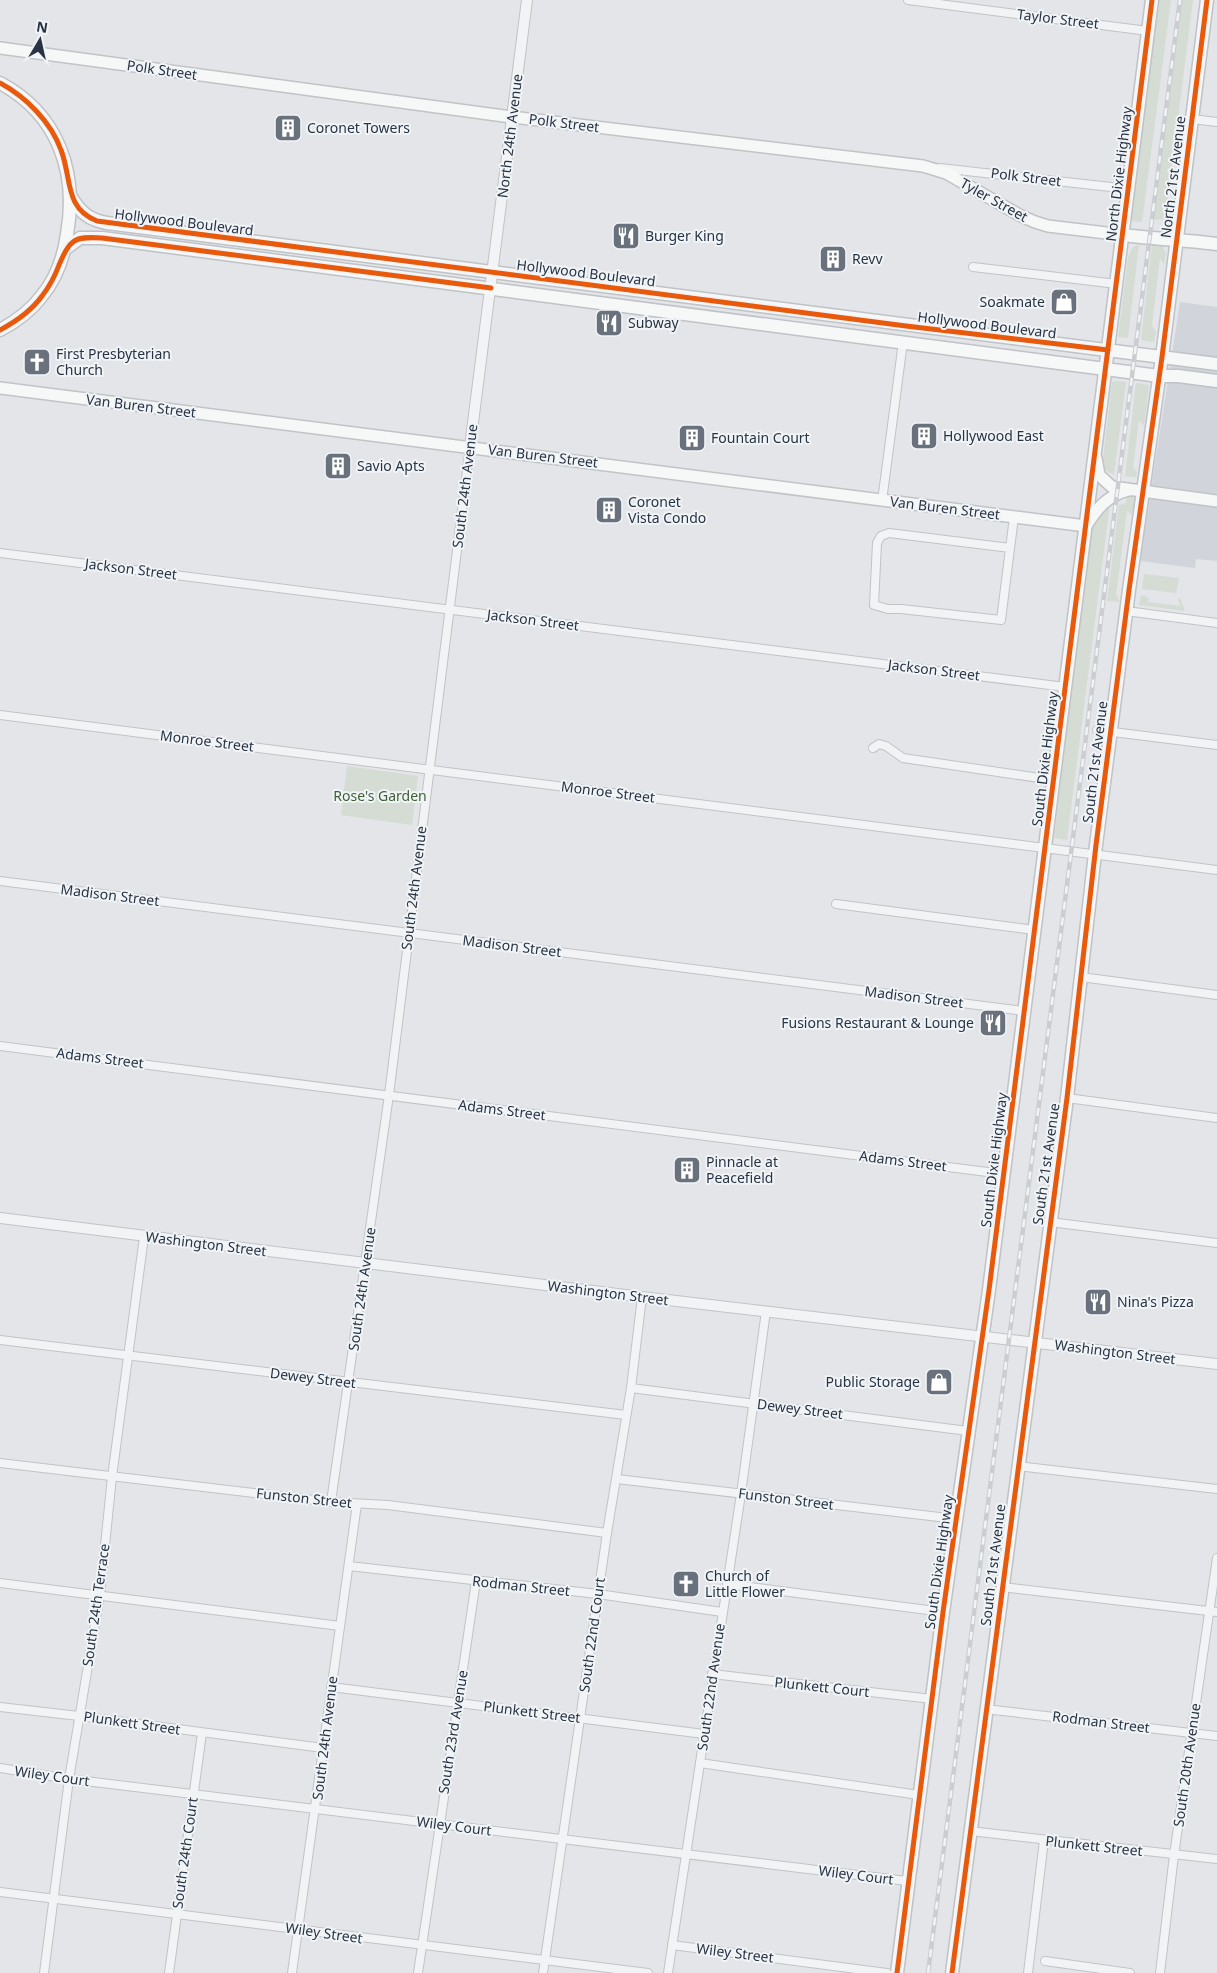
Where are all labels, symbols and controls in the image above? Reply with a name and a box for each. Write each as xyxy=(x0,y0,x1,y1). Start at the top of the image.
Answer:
street label: Taylor Street xyxy=(1016,4,1100,33)
north arrow xyxy=(15,15,65,65)
text: N xyxy=(35,16,49,37)
street label: Polk Street xyxy=(126,55,198,84)
street label: North 24th Avenue xyxy=(492,73,527,199)
street label: North Dixie Highway xyxy=(1101,105,1136,243)
street label: Polk Street xyxy=(528,109,600,136)
building icon: Coronet Towers xyxy=(273,113,303,143)
street label: North 21st Avenue xyxy=(1156,115,1189,239)
place label: Coronet Towers xyxy=(307,118,410,137)
street label: Polk Street xyxy=(990,163,1062,190)
street label: Tyler Street xyxy=(957,173,1032,226)
street label: Hollywood Boulevard xyxy=(113,204,255,239)
restaurant icon: Burger King xyxy=(611,221,641,251)
place label: Burger King xyxy=(645,226,724,245)
building icon: Revv xyxy=(818,244,848,274)
place label: Revv xyxy=(852,249,883,268)
street label: Hollywood Boulevard xyxy=(515,255,657,290)
shop icon: Soakmate xyxy=(1049,287,1079,317)
place label: Soakmate xyxy=(980,292,1045,311)
street label: Hollywood Boulevard xyxy=(916,307,1058,342)
restaurant icon: Subway xyxy=(594,308,624,338)
place label: Subway xyxy=(628,313,680,332)
place label: First Presbyterian Church xyxy=(56,344,171,379)
church icon: First Presbyterian Church xyxy=(22,347,52,377)
street label: Van Buren Street xyxy=(85,389,197,422)
building icon: Hollywood East xyxy=(909,421,939,451)
street label: South 24th Avenue xyxy=(447,423,482,549)
building icon: Fountain Court xyxy=(677,423,707,453)
place label: Hollywood East xyxy=(943,426,1044,445)
place label: Fountain Court xyxy=(711,428,810,447)
street label: Van Buren Street xyxy=(487,439,599,472)
building icon: Savio Apts xyxy=(323,451,353,481)
place label: Savio Apts xyxy=(357,456,425,475)
street label: Van Buren Street xyxy=(889,491,1001,524)
place label: Coronet Vista Condo xyxy=(628,492,706,527)
building icon: Coronet Vista Condo xyxy=(594,495,624,525)
street label: Jackson Street xyxy=(82,553,178,584)
street label: Jackson Street xyxy=(484,604,580,635)
street label: Jackson Street xyxy=(885,654,981,685)
street label: South Dixie Highway xyxy=(1027,690,1062,827)
street label: South 21st Avenue xyxy=(1078,700,1111,824)
street label: Monroe Street xyxy=(159,725,255,756)
street label: Monroe Street xyxy=(560,776,656,807)
park label: Rose's Garden xyxy=(333,786,427,805)
street label: South 24th Avenue xyxy=(396,825,431,951)
street label: Madison Street xyxy=(60,879,161,910)
street label: Madison Street xyxy=(462,930,563,961)
street label: Madison Street xyxy=(864,981,965,1012)
restaurant icon: Fusions Restaurant & Lounge xyxy=(978,1008,1008,1038)
place label: Fusions Restaurant & Lounge xyxy=(781,1013,974,1032)
street label: Adams Street xyxy=(55,1043,145,1072)
street label: South Dixie Highway xyxy=(976,1091,1011,1228)
street label: Adams Street xyxy=(457,1095,547,1124)
street label: South 21st Avenue xyxy=(1028,1102,1063,1226)
street label: Adams Street xyxy=(858,1146,948,1175)
place label: Pinnacle at Peacefield xyxy=(706,1152,778,1187)
building icon: Pinnacle at Peacefield xyxy=(672,1155,702,1185)
street label: South 24th Avenue xyxy=(343,1226,380,1352)
street label: Washington Street xyxy=(144,1227,268,1260)
street label: Washington Street xyxy=(546,1276,670,1309)
restaurant icon: Nina's Pizza xyxy=(1083,1287,1113,1317)
place label: Nina's Pizza xyxy=(1117,1292,1194,1311)
street label: Washington Street xyxy=(1053,1335,1177,1368)
street label: Dewey Street xyxy=(269,1363,357,1392)
shop icon: Public Storage xyxy=(924,1367,954,1397)
place label: Public Storage xyxy=(826,1372,920,1391)
street label: Dewey Street xyxy=(756,1394,844,1423)
street label: Funston Street xyxy=(255,1483,353,1512)
street label: Funston Street xyxy=(737,1483,835,1514)
street label: South Dixie Highway xyxy=(920,1493,957,1630)
street label: South 21st Avenue xyxy=(976,1503,1009,1627)
street label: South 24th Terrace xyxy=(77,1542,114,1668)
place label: Church of Little Flower xyxy=(705,1566,785,1601)
church icon: Church of Little Flower xyxy=(671,1569,701,1599)
street label: Rodman Street xyxy=(471,1571,571,1600)
street label: South 22nd Court xyxy=(574,1576,609,1694)
street label: South 22nd Avenue xyxy=(692,1622,729,1752)
street label: South 23rd Avenue xyxy=(433,1669,472,1795)
street label: Plunkett Court xyxy=(774,1672,870,1701)
street label: South 24th Avenue xyxy=(307,1675,342,1801)
street label: Plunkett Street xyxy=(482,1696,582,1727)
street label: South 20th Avenue xyxy=(1168,1702,1205,1828)
street label: Plunkett Street xyxy=(82,1706,182,1739)
street label: Rodman Street xyxy=(1051,1706,1151,1737)
street label: Wiley Court xyxy=(13,1761,91,1790)
street label: South 24th Court xyxy=(167,1796,202,1910)
street label: Wiley Court xyxy=(415,1811,493,1840)
street label: Plunkett Street xyxy=(1045,1831,1144,1860)
street label: Wiley Court xyxy=(817,1860,895,1889)
street label: Wiley Street xyxy=(284,1918,364,1947)
street label: Wiley Street xyxy=(695,1938,775,1967)

